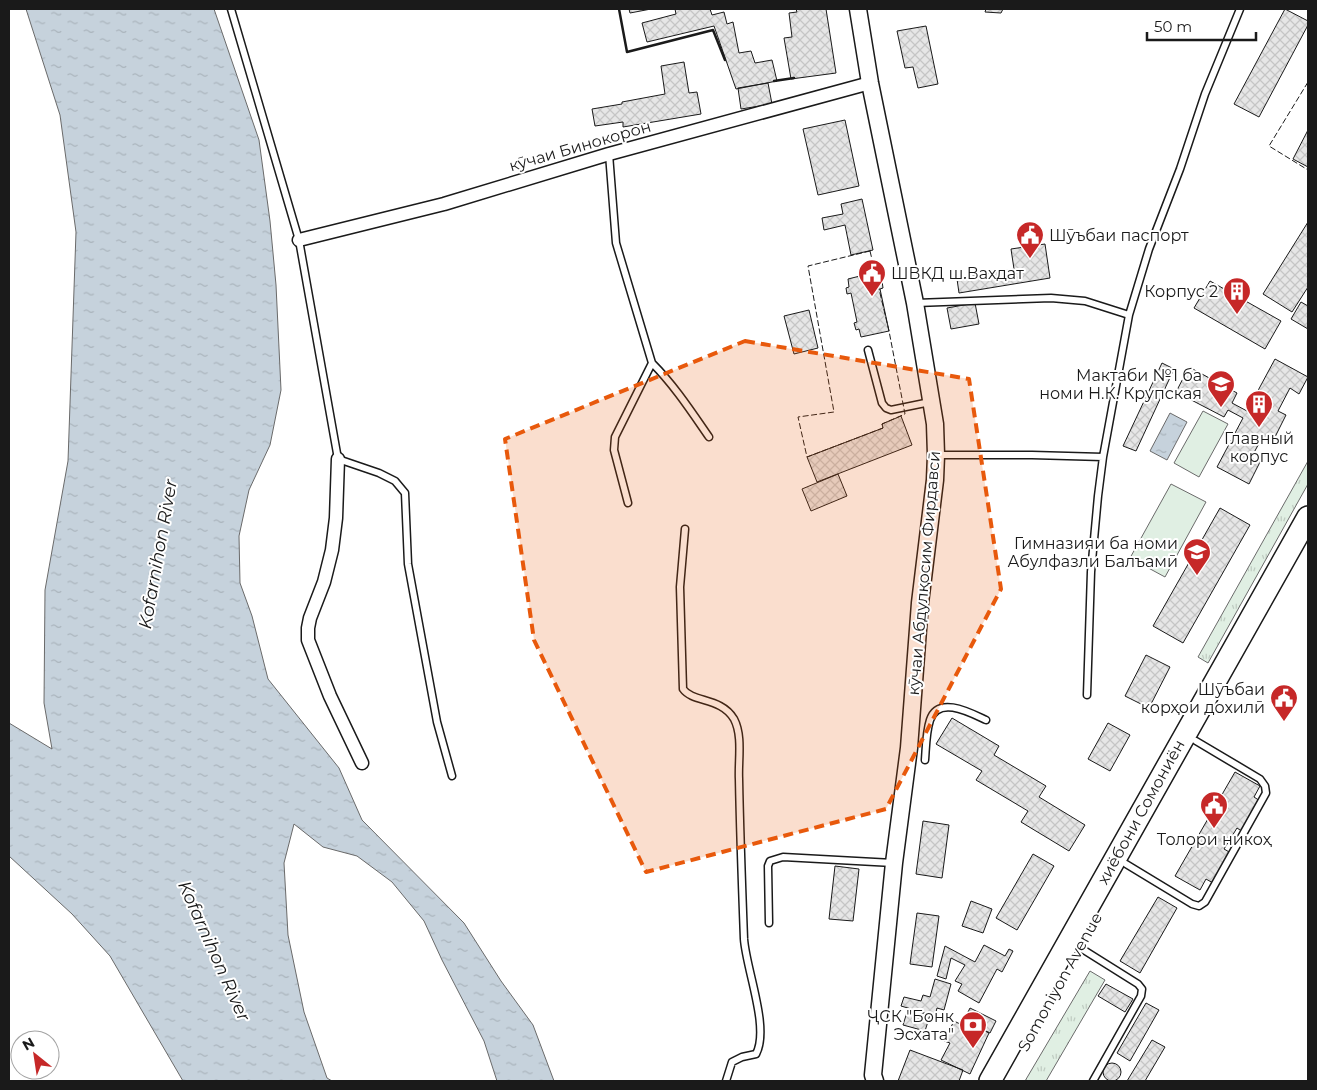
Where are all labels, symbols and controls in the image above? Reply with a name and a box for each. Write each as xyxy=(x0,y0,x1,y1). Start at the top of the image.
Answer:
scale bar xyxy=(1147,10,1256,42)
text: 50 m xyxy=(1154,17,1192,36)
street label: кӯчаи Бинокорон xyxy=(507,117,653,175)
public building icon: Шӯъбаи паспорт xyxy=(1015,220,1045,259)
place label: Шӯъбаи паспорт xyxy=(1049,226,1189,245)
public building icon: ШВКД ш.Вахдат xyxy=(857,258,887,297)
place label: ШВКД ш.Вахдат xyxy=(891,264,1024,283)
building icon: Корпус 2 xyxy=(1222,276,1252,315)
place label: Корпус 2 xyxy=(1144,282,1218,301)
place label: Мактаби №1 ба номи Н.К. Крупская xyxy=(1039,366,1202,403)
school or university icon: Мактаби №1 ба номи Н.К. Крупская xyxy=(1206,369,1236,408)
building icon: Главный корпус xyxy=(1244,389,1274,428)
place label: Главный корпус xyxy=(1224,429,1294,466)
street label: кӯчаи Абдулқосим Фирдавсӣ xyxy=(904,450,944,696)
water label: Kofarnihon River xyxy=(134,477,182,631)
place label: Гимназияи ба номи Абулфазли Балъамӣ xyxy=(1008,534,1178,571)
school or university icon: Гимназияи ба номи Абулфазли Балъамӣ xyxy=(1182,537,1212,576)
place label: Шӯъбаи корҳои дохилӣ xyxy=(1141,680,1265,717)
public building icon: Шӯъбаи корҳои дохилӣ xyxy=(1269,683,1299,722)
street label: хиёбони Сомониён xyxy=(1093,736,1189,888)
public building icon: Толори никоҳ xyxy=(1199,790,1229,829)
place label: Толори никоҳ xyxy=(1157,830,1272,849)
water label: Kofarnihon River xyxy=(173,877,255,1025)
street label: Somoniyon Avenue xyxy=(1014,909,1106,1055)
place label: ҶСК "Бонк Эсхата" xyxy=(867,1007,955,1044)
bank icon: ҶСК "Бонк Эсхата" xyxy=(958,1010,988,1049)
north arrow xyxy=(10,1030,60,1080)
text: N xyxy=(19,1033,38,1054)

